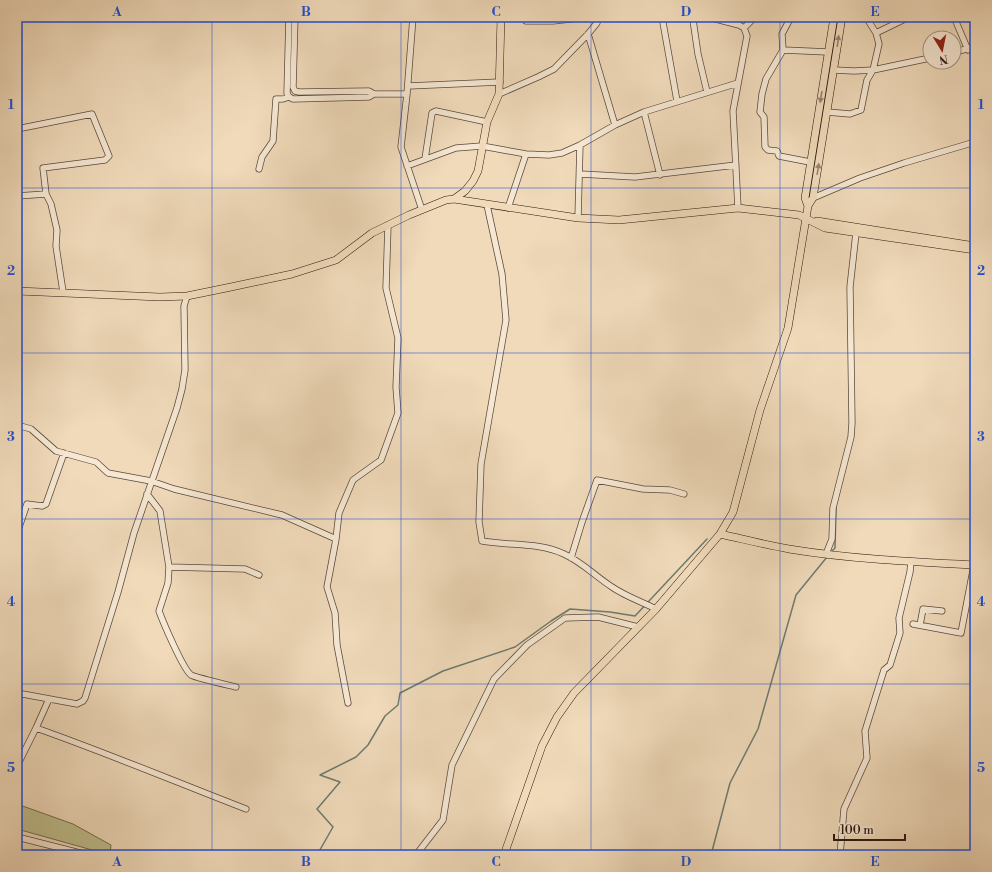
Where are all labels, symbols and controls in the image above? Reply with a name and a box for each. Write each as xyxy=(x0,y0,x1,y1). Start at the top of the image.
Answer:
text: A xyxy=(111,4,122,20)
text: B xyxy=(301,4,311,20)
text: C xyxy=(491,4,501,20)
text: D xyxy=(681,4,691,20)
text: E xyxy=(870,4,880,20)
north arrow xyxy=(922,30,962,70)
one-way arrow xyxy=(835,35,841,47)
text: N xyxy=(938,51,949,67)
one-way arrow xyxy=(818,91,824,103)
text: 1 xyxy=(8,97,15,113)
text: 1 xyxy=(978,97,985,113)
one-way arrow xyxy=(815,163,821,175)
text: 2 xyxy=(7,263,15,279)
text: 2 xyxy=(977,263,985,279)
text: 3 xyxy=(7,429,15,445)
text: 3 xyxy=(977,429,985,445)
text: 4 xyxy=(7,594,16,610)
text: 4 xyxy=(977,594,986,610)
text: 5 xyxy=(7,760,15,776)
text: 5 xyxy=(977,760,985,776)
scale bar xyxy=(834,816,905,842)
text: 100 m xyxy=(840,823,874,838)
text: A xyxy=(111,854,122,870)
text: B xyxy=(301,854,311,870)
text: C xyxy=(491,854,501,870)
text: D xyxy=(681,854,691,870)
text: E xyxy=(870,854,880,870)

